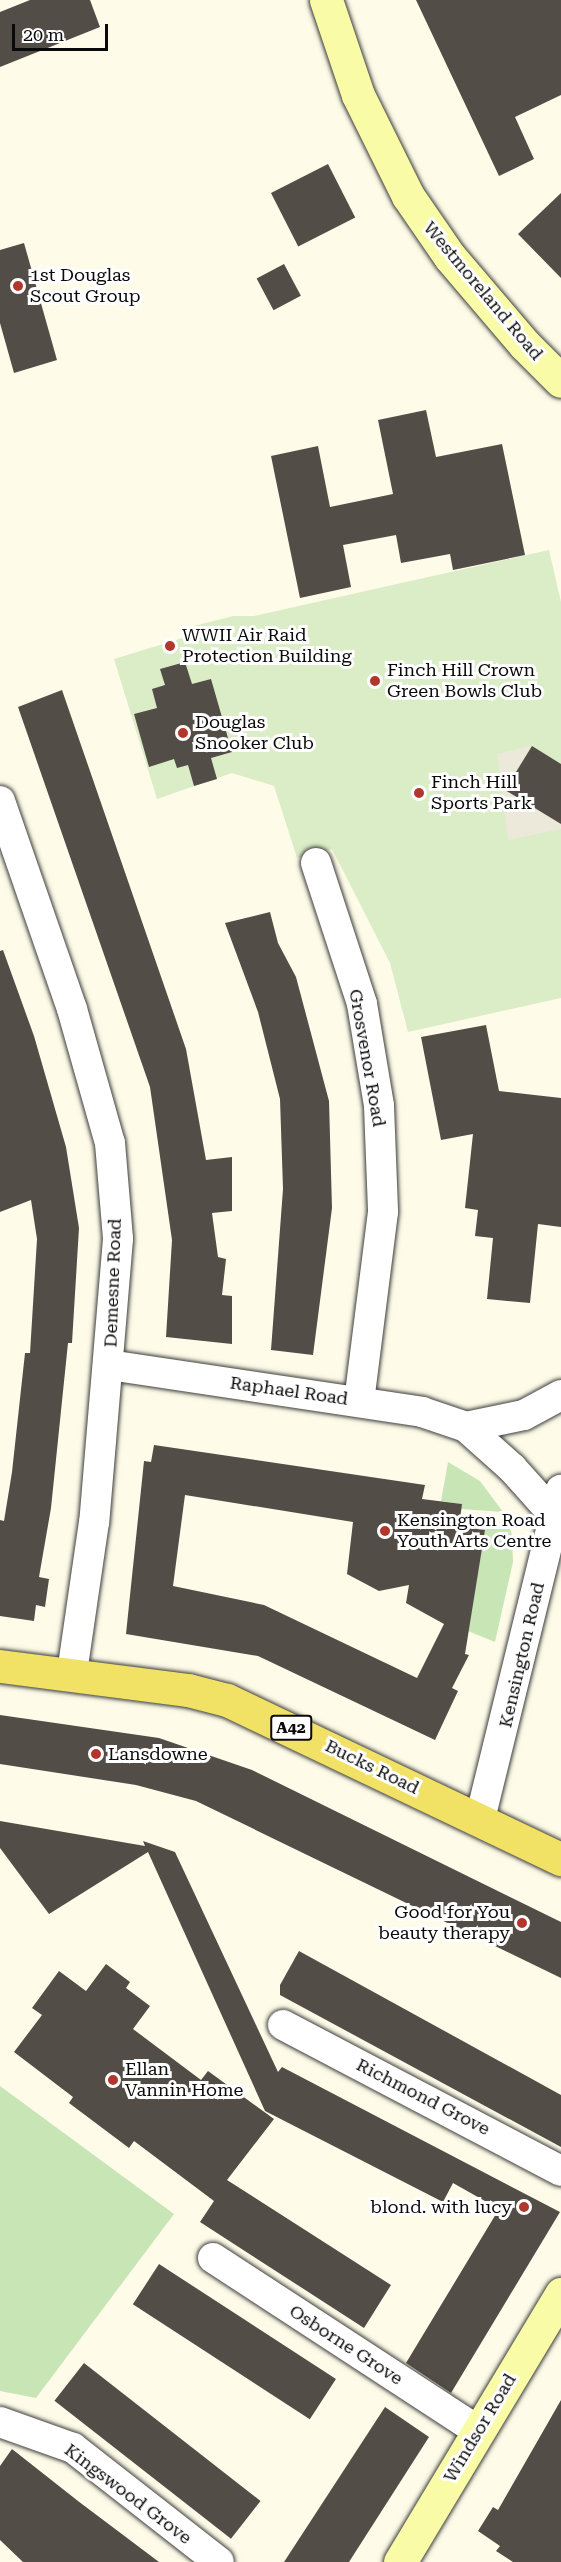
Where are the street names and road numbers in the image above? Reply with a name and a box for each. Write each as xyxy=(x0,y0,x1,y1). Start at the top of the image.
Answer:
street label: Westmoreland Road xyxy=(419,217,547,365)
street label: Grosvenor Road xyxy=(344,987,390,1129)
street label: Demesne Road xyxy=(100,1218,126,1348)
street label: Raphael Road xyxy=(229,1372,349,1410)
street label: Kensington Road xyxy=(495,1580,549,1730)
road number: A42 xyxy=(270,1715,312,1741)
street label: Bucks Road xyxy=(322,1735,422,1799)
street label: Richmond Grove xyxy=(353,2054,493,2140)
street label: Osborne Grove xyxy=(285,2300,407,2390)
street label: Windsor Road xyxy=(439,2370,521,2486)
street label: Kingswood Grove xyxy=(60,2439,196,2549)

